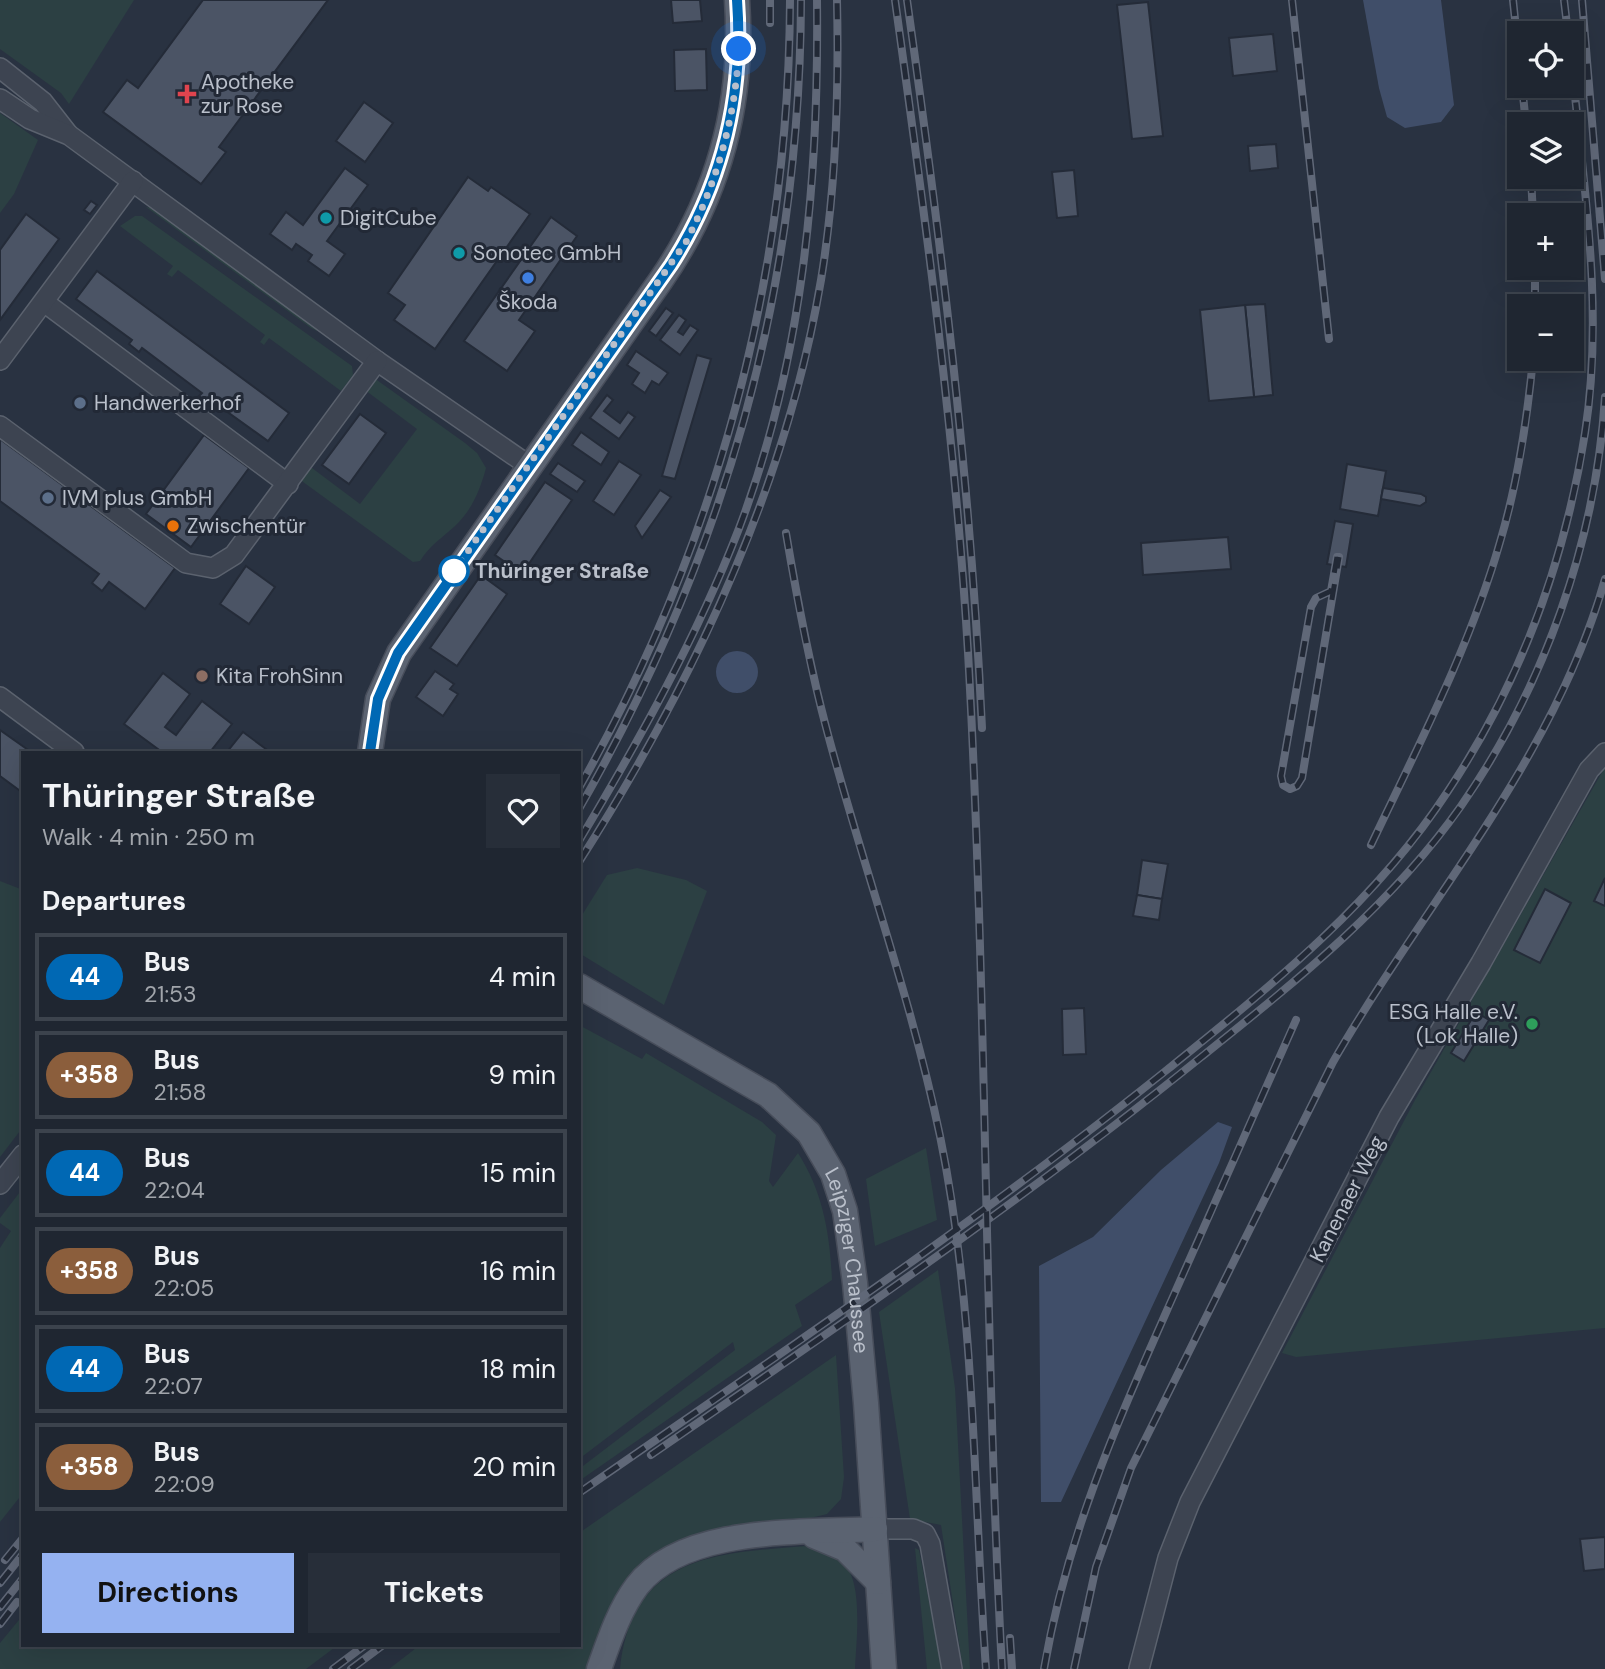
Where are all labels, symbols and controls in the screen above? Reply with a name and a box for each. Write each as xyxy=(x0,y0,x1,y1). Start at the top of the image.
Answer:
map controls xyxy=(1507,21,1584,371)
button: locate xyxy=(1507,21,1584,98)
your location xyxy=(721,31,756,66)
place label: Apotheke zur Rose xyxy=(201,68,294,120)
marker: Apotheke zur Rose xyxy=(179,86,195,102)
button: layers xyxy=(1507,112,1584,189)
button: + xyxy=(1507,203,1584,280)
place label: DigitCube xyxy=(340,204,437,232)
marker: DigitCube xyxy=(318,210,334,226)
place label: Sonotec GmbH xyxy=(473,239,621,267)
marker: Sonotec GmbH xyxy=(451,245,467,261)
marker: Škoda xyxy=(520,270,536,286)
place label: Škoda xyxy=(498,288,558,316)
button: − xyxy=(1507,294,1584,371)
place label: Handwerkerhof xyxy=(94,389,241,417)
marker: Handwerkerhof xyxy=(72,395,88,411)
place label: IVM plus GmbH xyxy=(62,484,212,512)
marker: IVM plus GmbH xyxy=(40,490,56,506)
place label: Zwischentür xyxy=(187,512,306,540)
marker: Zwischentür xyxy=(165,518,181,534)
marker: Thüringer Straße xyxy=(439,556,469,586)
place label: Thüringer Straße xyxy=(475,557,649,585)
place label: Kita FrohSinn xyxy=(216,662,343,690)
marker: Kita FrohSinn xyxy=(194,668,210,684)
text: Thüringer Straße xyxy=(42,774,316,817)
button: heart xyxy=(486,774,560,848)
text: Walk · 4 min · 250 m xyxy=(42,822,255,852)
text: Departures xyxy=(42,884,186,918)
text: Bus xyxy=(144,945,190,979)
text: 4 min xyxy=(489,960,556,994)
text: 44 xyxy=(69,961,100,992)
text: 21:53 xyxy=(144,979,197,1009)
place label: ESG Halle e.V. (Lok Halle) xyxy=(1389,998,1518,1050)
marker: ESG Halle e.V. (Lok Halle) xyxy=(1524,1016,1540,1032)
text: Bus xyxy=(154,1043,200,1077)
text: 9 min xyxy=(488,1058,556,1092)
text: +358 xyxy=(60,1059,119,1090)
text: 21:58 xyxy=(154,1077,207,1107)
street label: Kanenaer Weg xyxy=(1303,1131,1391,1267)
text: Bus xyxy=(144,1141,190,1175)
text: 15 min xyxy=(481,1156,556,1190)
text: 44 xyxy=(69,1157,100,1188)
street label: Leipziger Chaussee xyxy=(818,1162,875,1355)
text: 22:04 xyxy=(144,1175,205,1205)
text: Bus xyxy=(154,1239,200,1273)
text: 16 min xyxy=(480,1254,556,1288)
text: +358 xyxy=(60,1255,119,1286)
text: 22:05 xyxy=(154,1273,214,1303)
text: Bus xyxy=(144,1337,190,1371)
text: 18 min xyxy=(481,1352,556,1386)
text: 44 xyxy=(69,1353,100,1384)
text: 22:07 xyxy=(144,1371,203,1401)
text: Bus xyxy=(154,1435,200,1469)
text: 20 min xyxy=(472,1450,556,1484)
text: +358 xyxy=(60,1451,119,1482)
text: 22:09 xyxy=(154,1469,215,1499)
button: Directions xyxy=(42,1553,294,1633)
button: Tickets xyxy=(308,1553,560,1633)

